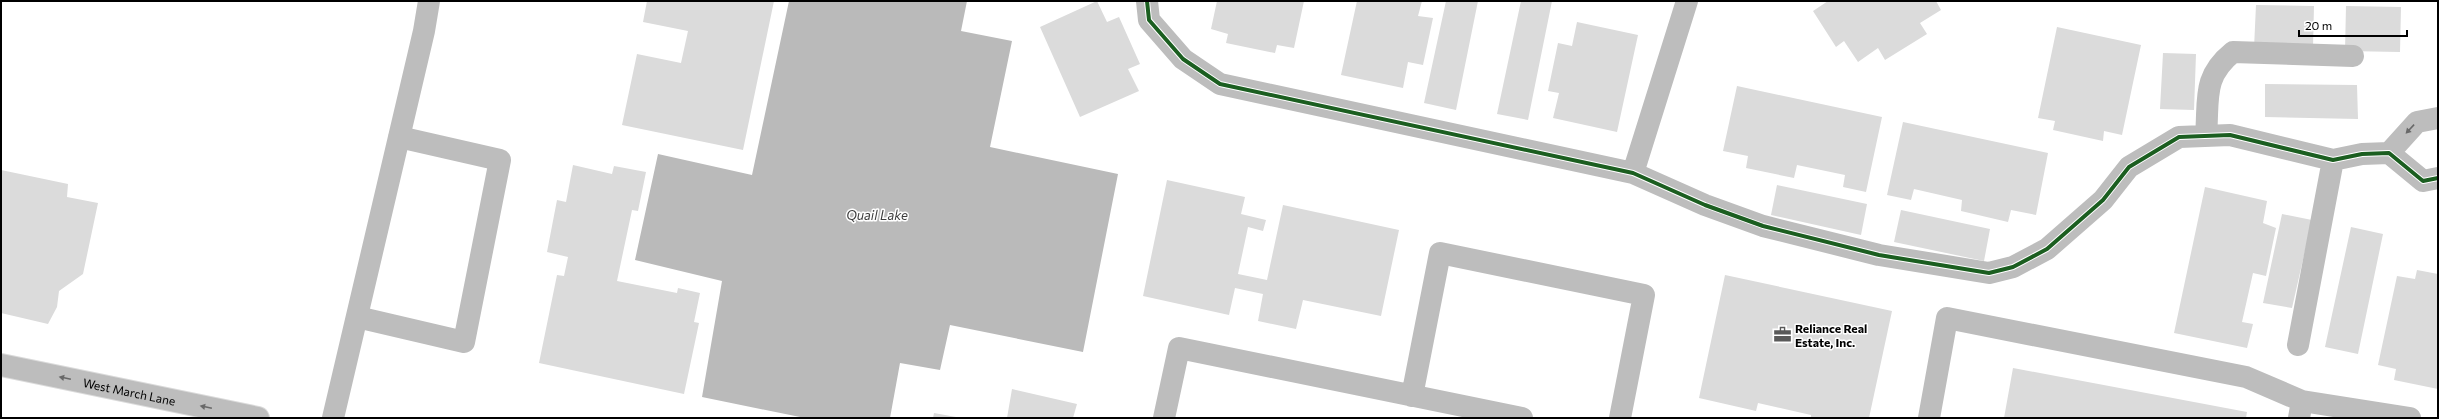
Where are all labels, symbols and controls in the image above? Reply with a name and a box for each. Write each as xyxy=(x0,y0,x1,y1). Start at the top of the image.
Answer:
scale bar xyxy=(2299,12,2407,38)
text: 20 m xyxy=(2305,18,2332,32)
one-way arrow xyxy=(2406,125,2415,134)
water label: Quail Lake xyxy=(846,207,908,223)
place label: Reliance Real Estate, Inc. xyxy=(1795,321,1867,349)
office icon: Reliance Real Estate, Inc. xyxy=(1772,325,1792,345)
one-way arrow xyxy=(59,375,71,381)
street label: West March Lane xyxy=(82,375,177,408)
one-way arrow xyxy=(200,404,212,410)

